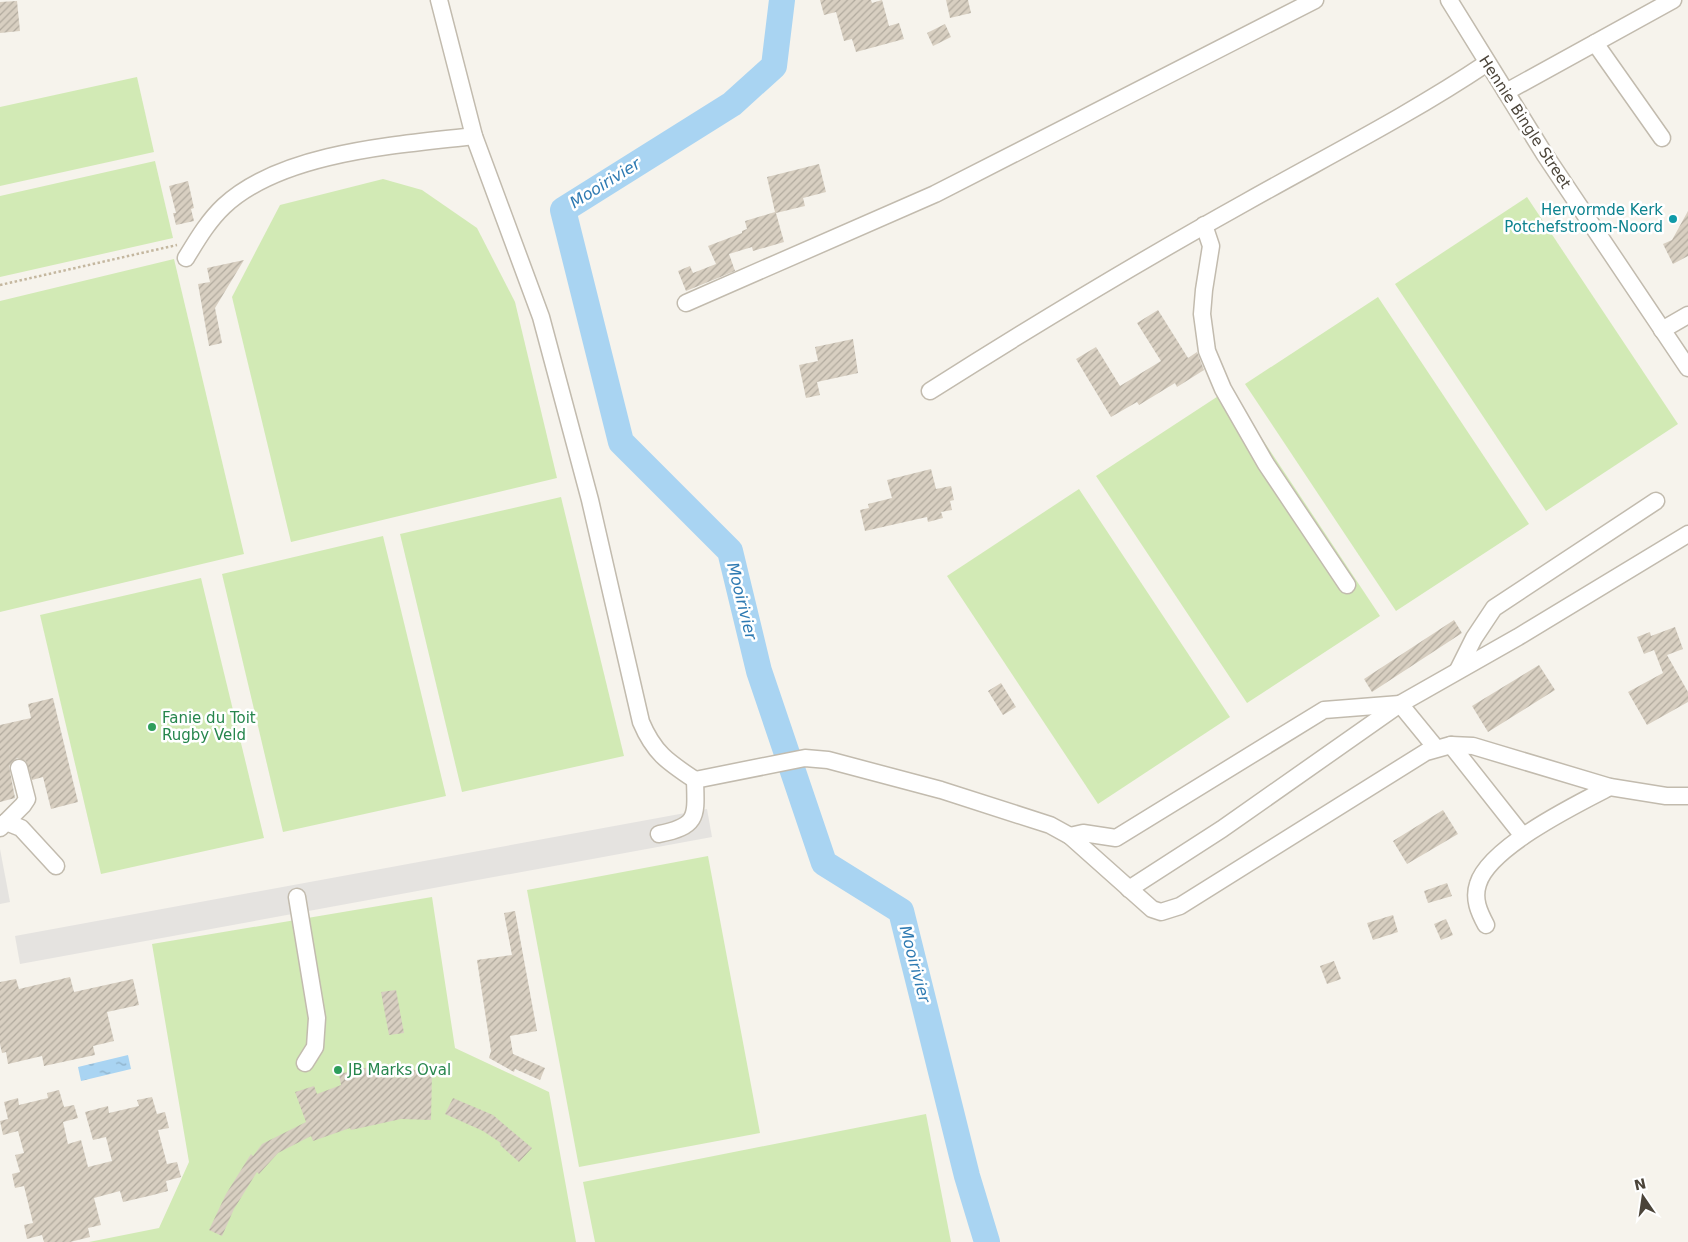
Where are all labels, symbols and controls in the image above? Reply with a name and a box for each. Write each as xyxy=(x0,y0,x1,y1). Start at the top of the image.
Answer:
street label: Hennie Bingle Street xyxy=(1475,52,1575,192)
water label: Mooirivier xyxy=(566,153,645,212)
place label: Hervormde Kerk Potchefstroom-Noord xyxy=(1504,201,1663,236)
marker: Hervormde Kerk Potchefstroom-Noord xyxy=(1667,213,1679,225)
water label: Mooirivier xyxy=(723,560,761,643)
place label: Fanie du Toit Rugby Veld xyxy=(162,709,256,744)
marker: Fanie du Toit Rugby Veld xyxy=(146,721,158,733)
water label: Mooirivier xyxy=(896,923,935,1006)
place label: JB Marks Oval xyxy=(347,1061,451,1079)
marker: JB Marks Oval xyxy=(332,1064,344,1076)
north arrow xyxy=(1618,1172,1668,1222)
text: N xyxy=(1633,1175,1648,1193)

